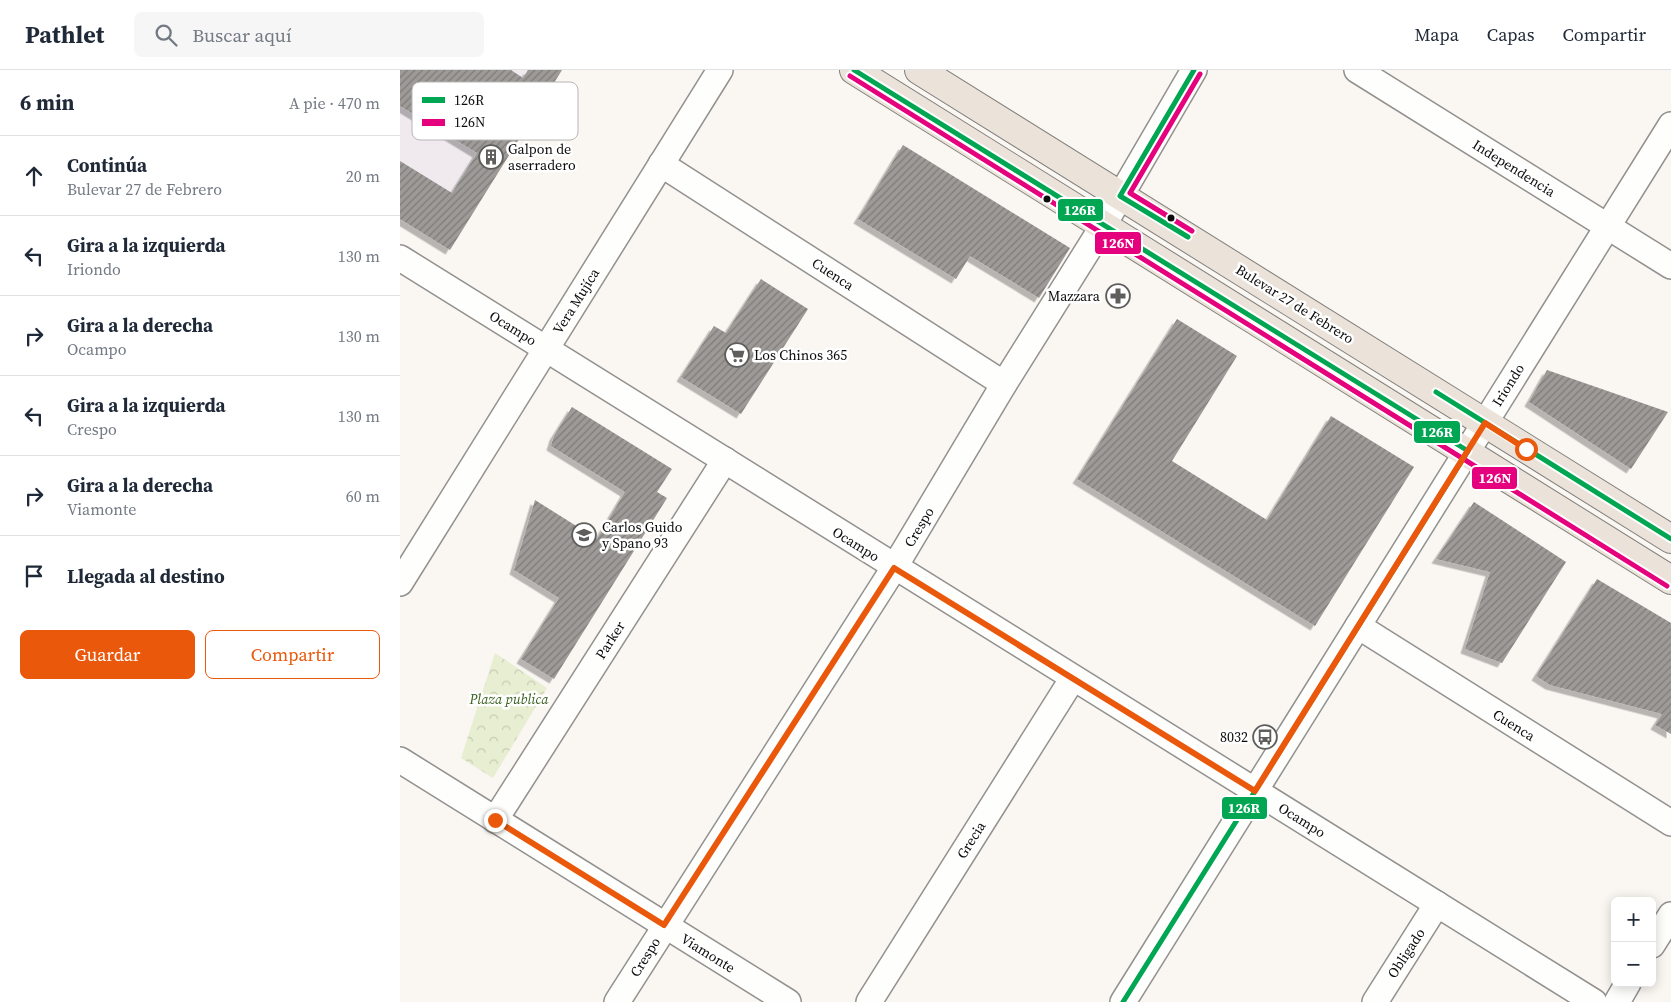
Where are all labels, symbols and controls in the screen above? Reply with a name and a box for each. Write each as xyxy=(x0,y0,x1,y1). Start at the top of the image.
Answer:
search box xyxy=(134,12,484,57)
text: Pathlet xyxy=(25,18,104,51)
icon: search xyxy=(152,21,180,49)
text: Buscar aquí xyxy=(192,22,292,48)
text: Mapa xyxy=(1414,22,1459,47)
text: Capas xyxy=(1487,22,1534,47)
text: Compartir xyxy=(1562,22,1646,47)
legend xyxy=(412,82,578,140)
text: 6 min xyxy=(20,88,75,117)
text: 126R xyxy=(454,90,484,110)
text: A pie · 470 m xyxy=(289,92,380,114)
text: 126N xyxy=(454,112,485,132)
street label: Independencia xyxy=(1469,135,1560,202)
place label: Galpon de aserradero xyxy=(508,139,576,175)
building icon: Galpon de aserradero xyxy=(478,144,504,170)
text: Continúa xyxy=(67,152,147,178)
icon: ahead xyxy=(20,162,48,190)
text: 20 m xyxy=(346,165,380,187)
text: Bulevar 27 de Febrero xyxy=(67,178,222,200)
unlabelled marker xyxy=(1042,194,1052,204)
line badge: 126R xyxy=(1057,198,1104,222)
text: 126R xyxy=(1064,200,1097,220)
unlabelled marker xyxy=(1166,213,1176,223)
line badge: 126N xyxy=(1094,231,1142,255)
text: Gira a la izquierda xyxy=(67,232,226,258)
text: 126N xyxy=(1102,233,1134,253)
icon: left xyxy=(20,242,48,270)
text: 130 m xyxy=(338,245,380,267)
street label: Cuenca xyxy=(808,253,859,295)
text: Iriondo xyxy=(67,258,121,280)
street label: Bulevar 27 de Febrero xyxy=(1232,260,1358,349)
street label: Vera Mujíca xyxy=(548,264,605,338)
pharmacy icon: Mazzara xyxy=(1105,283,1131,309)
place label: Mazzara xyxy=(1048,286,1101,306)
street label: Ocampo xyxy=(486,306,541,350)
text: Gira a la derecha xyxy=(67,312,213,338)
icon: right xyxy=(20,322,48,350)
text: 130 m xyxy=(338,325,380,347)
text: Ocampo xyxy=(67,338,126,360)
supermarket icon: Los Chinos 365 xyxy=(724,342,750,368)
place label: Los Chinos 365 xyxy=(754,345,847,365)
street label: Iriondo xyxy=(1487,359,1529,410)
text: Gira a la izquierda xyxy=(67,392,226,418)
icon: left xyxy=(20,402,48,430)
text: 130 m xyxy=(338,405,380,427)
text: Crespo xyxy=(67,418,117,440)
line badge: 126R xyxy=(1413,420,1461,444)
text: 126R xyxy=(1421,422,1454,442)
route start xyxy=(1515,438,1538,461)
line badge: 126N xyxy=(1471,466,1518,490)
text: 126N xyxy=(1479,468,1511,488)
text: Gira a la derecha xyxy=(67,472,213,498)
icon: right xyxy=(20,482,48,510)
text: 60 m xyxy=(346,485,380,507)
text: Viamonte xyxy=(67,498,136,520)
street label: Crespo xyxy=(899,503,939,551)
place label: Carlos Guido y Spano 93 xyxy=(602,517,683,553)
school or university icon: Carlos Guido y Spano 93 xyxy=(571,522,597,548)
street label: Ocampo xyxy=(829,522,884,566)
icon: arrive xyxy=(20,562,48,590)
text: Llegada al destino xyxy=(67,563,225,589)
street label: Parker xyxy=(590,617,630,663)
button: Guardar xyxy=(20,630,195,679)
button: Compartir xyxy=(205,630,380,679)
park label: Plaza publica xyxy=(468,689,549,709)
street label: Cuenca xyxy=(1489,704,1540,746)
bus stop icon: 8032 xyxy=(1252,724,1278,750)
place label: 8032 xyxy=(1220,727,1248,747)
line badge: 126R xyxy=(1221,796,1268,820)
text: 126R xyxy=(1228,798,1261,818)
street label: Ocampo xyxy=(1275,798,1330,842)
route end xyxy=(484,809,507,832)
street label: Grecia xyxy=(952,817,991,863)
map controls xyxy=(1611,897,1656,987)
button: + xyxy=(1611,897,1656,942)
street label: Obligado xyxy=(1382,924,1430,982)
street label: Viamonte xyxy=(677,928,739,978)
street label: Crespo xyxy=(625,933,665,981)
button: − xyxy=(1611,942,1656,987)

